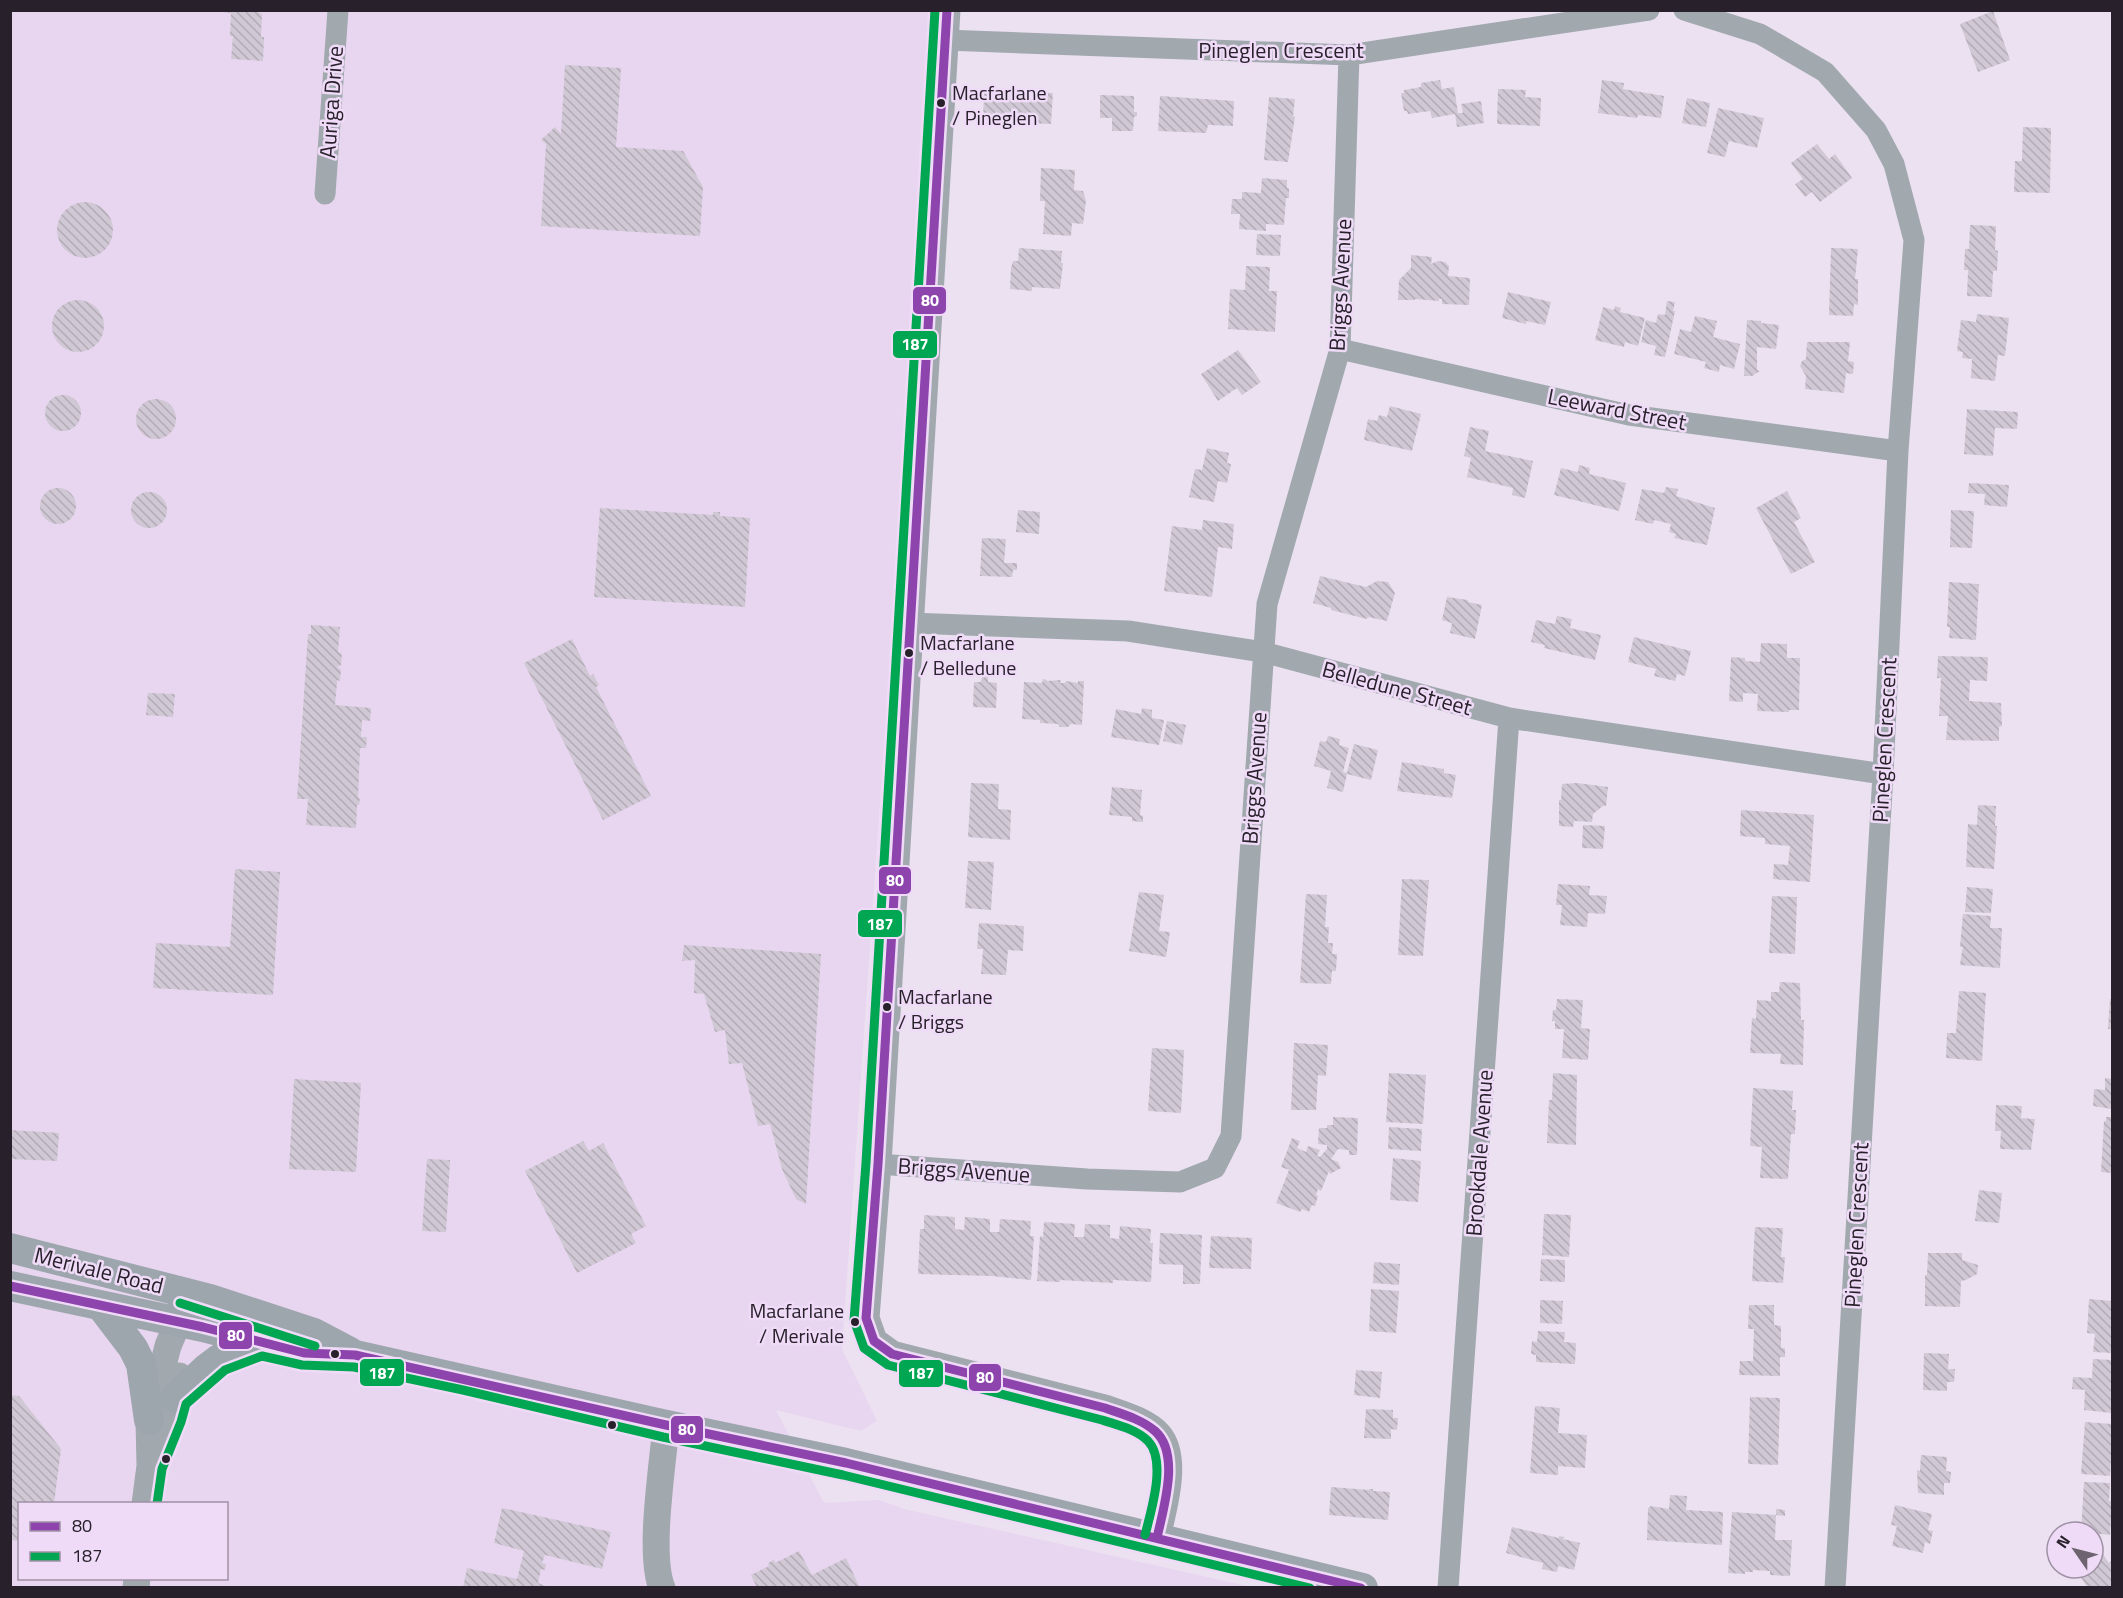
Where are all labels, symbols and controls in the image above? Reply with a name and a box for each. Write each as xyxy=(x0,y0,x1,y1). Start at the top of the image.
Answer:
street label: Pineglen Crescent xyxy=(1198,33,1364,67)
street label: Auriga Drive xyxy=(310,45,352,159)
place label: Macfarlane / Pineglen xyxy=(952,77,1047,133)
marker: Macfarlane / Pineglen xyxy=(935,97,947,109)
street label: Briggs Avenue xyxy=(1320,218,1360,352)
line badge: 80 xyxy=(912,286,947,315)
text: 80 xyxy=(921,288,939,312)
line badge: 187 xyxy=(892,330,938,359)
text: 187 xyxy=(902,332,928,356)
street label: Leeward Street xyxy=(1545,379,1690,439)
place label: Macfarlane / Belledune xyxy=(920,627,1016,683)
marker: Macfarlane / Belledune xyxy=(903,647,915,659)
street label: Belledune Street xyxy=(1318,652,1476,724)
street label: Pineglen Crescent xyxy=(1863,656,1905,824)
street label: Briggs Avenue xyxy=(1232,711,1276,845)
line badge: 80 xyxy=(878,866,912,895)
text: 80 xyxy=(886,868,904,892)
line badge: 187 xyxy=(857,909,903,938)
text: 187 xyxy=(867,912,893,936)
place label: Macfarlane / Briggs xyxy=(898,981,993,1037)
marker: Macfarlane / Briggs xyxy=(881,1001,893,1013)
street label: Brookdale Avenue xyxy=(1456,1069,1502,1237)
street label: Pineglen Crescent xyxy=(1835,1141,1877,1309)
street label: Briggs Avenue xyxy=(897,1148,1031,1192)
street label: Merivale Road xyxy=(31,1238,167,1302)
place label: Macfarlane / Merivale xyxy=(749,1295,844,1351)
marker: Macfarlane / Merivale xyxy=(849,1316,861,1328)
line badge: 80 xyxy=(218,1321,253,1350)
text: 80 xyxy=(227,1323,245,1347)
unlabelled marker xyxy=(329,1348,341,1360)
line badge: 187 xyxy=(359,1358,405,1387)
line badge: 187 xyxy=(898,1359,944,1388)
text: 187 xyxy=(369,1361,395,1385)
text: 187 xyxy=(908,1361,934,1385)
line badge: 80 xyxy=(968,1363,1002,1392)
text: 80 xyxy=(976,1365,994,1389)
line badge: 80 xyxy=(670,1415,704,1444)
text: 80 xyxy=(678,1417,696,1441)
unlabelled marker xyxy=(606,1419,618,1431)
unlabelled marker xyxy=(160,1453,172,1465)
legend xyxy=(18,1502,228,1580)
text: 80 xyxy=(72,1512,92,1539)
north arrow xyxy=(2045,1520,2105,1580)
text: N xyxy=(2050,1530,2076,1553)
text: 187 xyxy=(72,1542,102,1569)

